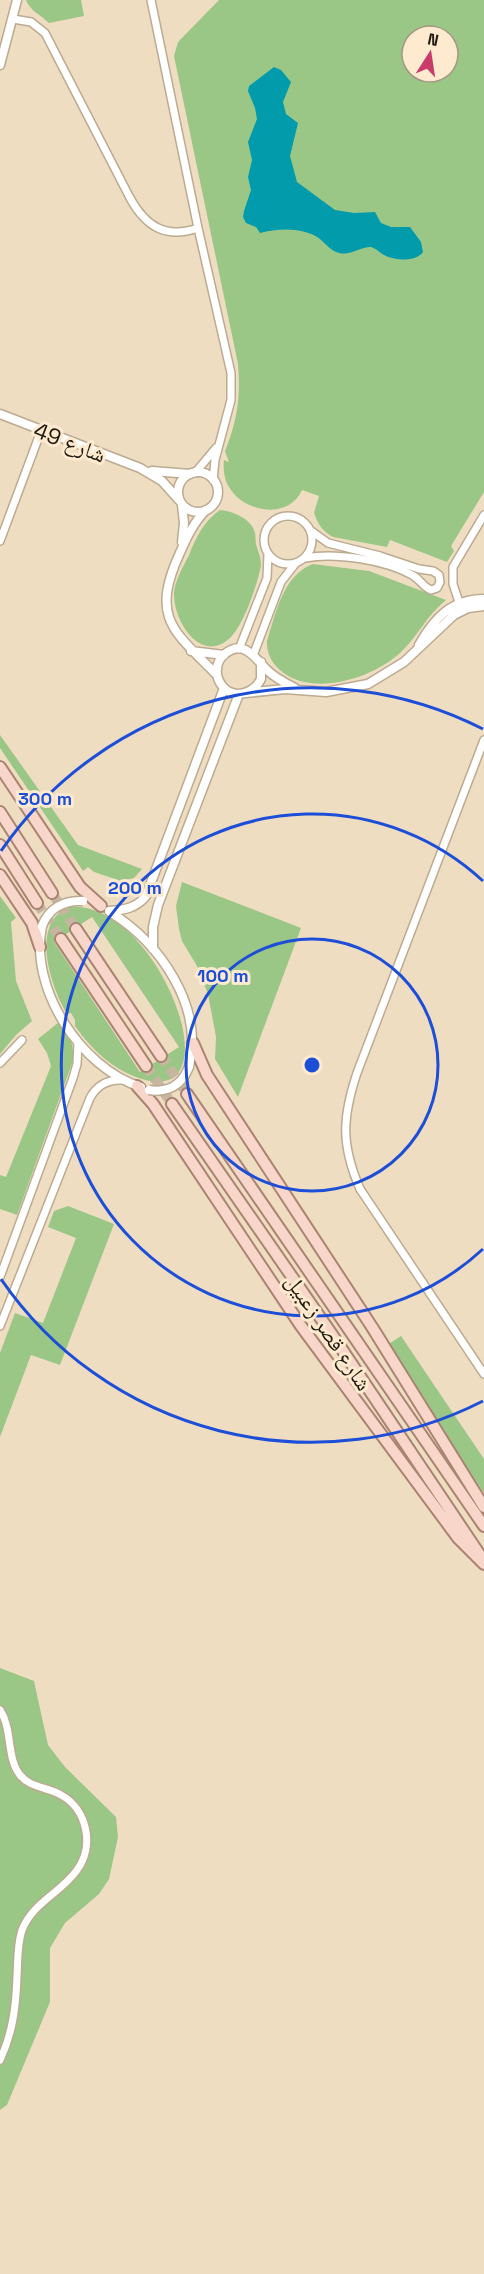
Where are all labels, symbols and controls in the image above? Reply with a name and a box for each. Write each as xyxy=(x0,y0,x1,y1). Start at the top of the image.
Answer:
north arrow xyxy=(400,24,460,84)
text: N xyxy=(426,28,440,51)
street label: شارع 49 xyxy=(30,416,110,468)
text: 300 m xyxy=(18,787,72,810)
text: 200 m xyxy=(108,876,162,899)
text: 100 m xyxy=(197,964,249,987)
centre of rings xyxy=(302,1055,322,1075)
street label: شارع قصر زعبيل xyxy=(280,1268,378,1396)

